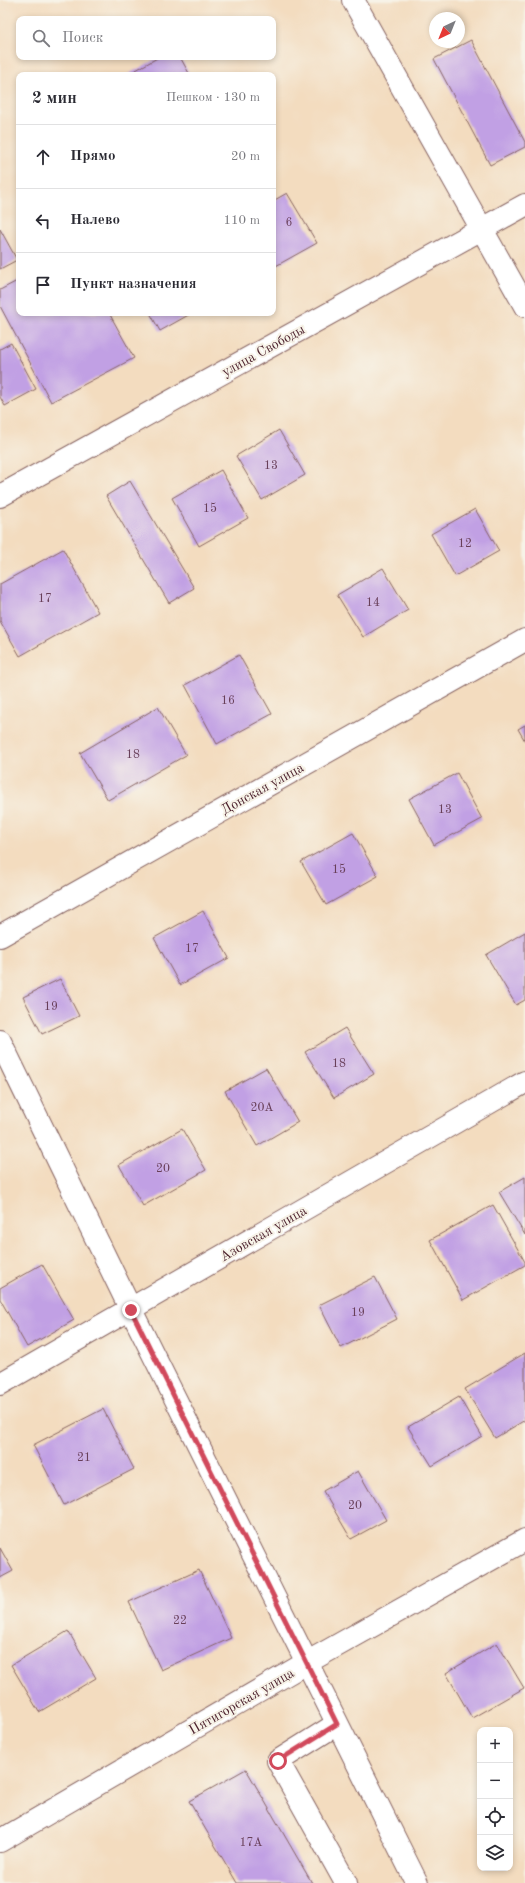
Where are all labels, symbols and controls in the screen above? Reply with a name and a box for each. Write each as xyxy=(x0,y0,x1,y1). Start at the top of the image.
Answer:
north arrow xyxy=(429,12,465,48)
search box xyxy=(16,16,276,60)
icon: search xyxy=(30,27,52,49)
text: Поиск xyxy=(62,31,103,46)
text: 2 мин xyxy=(32,90,77,107)
text: Пешком · 130 m xyxy=(166,91,260,104)
icon: ahead xyxy=(32,146,54,168)
text: Прямо xyxy=(70,149,116,164)
text: 20 m xyxy=(231,150,260,163)
icon: left xyxy=(32,210,54,232)
text: Налево xyxy=(70,213,120,228)
text: 110 m xyxy=(223,214,260,227)
house number: 6 xyxy=(286,217,293,229)
icon: arrive xyxy=(32,274,54,296)
text: Пункт назначения xyxy=(70,277,197,292)
street label: улица Свободы xyxy=(220,322,307,379)
house number: 13 xyxy=(264,460,278,472)
house number: 15 xyxy=(203,502,217,515)
house number: 12 xyxy=(458,538,472,550)
house number: 17 xyxy=(38,593,52,605)
house number: 14 xyxy=(366,597,380,609)
house number: 16 xyxy=(221,695,235,707)
house number: 18 xyxy=(126,749,140,761)
street label: Донская улица xyxy=(219,760,306,817)
house number: 13 xyxy=(438,804,452,816)
house number: 15 xyxy=(332,863,346,876)
house number: 17 xyxy=(185,943,199,955)
house number: 19 xyxy=(44,1001,58,1013)
house number: 18 xyxy=(332,1058,346,1070)
house number: 20А xyxy=(250,1102,274,1114)
house number: 20 xyxy=(156,1163,170,1175)
street label: Азовская улица xyxy=(218,1203,309,1264)
route end xyxy=(122,1301,140,1319)
house number: 19 xyxy=(351,1307,365,1319)
house number: 21 xyxy=(77,1452,91,1464)
house number: 20 xyxy=(348,1500,362,1512)
house number: 22 xyxy=(173,1615,187,1627)
street label: Пятигорская улица xyxy=(186,1666,297,1738)
map controls xyxy=(477,1727,513,1871)
button: + xyxy=(477,1727,513,1763)
route start xyxy=(269,1752,287,1770)
button: − xyxy=(477,1763,513,1799)
button: locate xyxy=(477,1799,513,1835)
button: layers xyxy=(477,1835,513,1871)
house number: 17А xyxy=(239,1837,263,1849)

